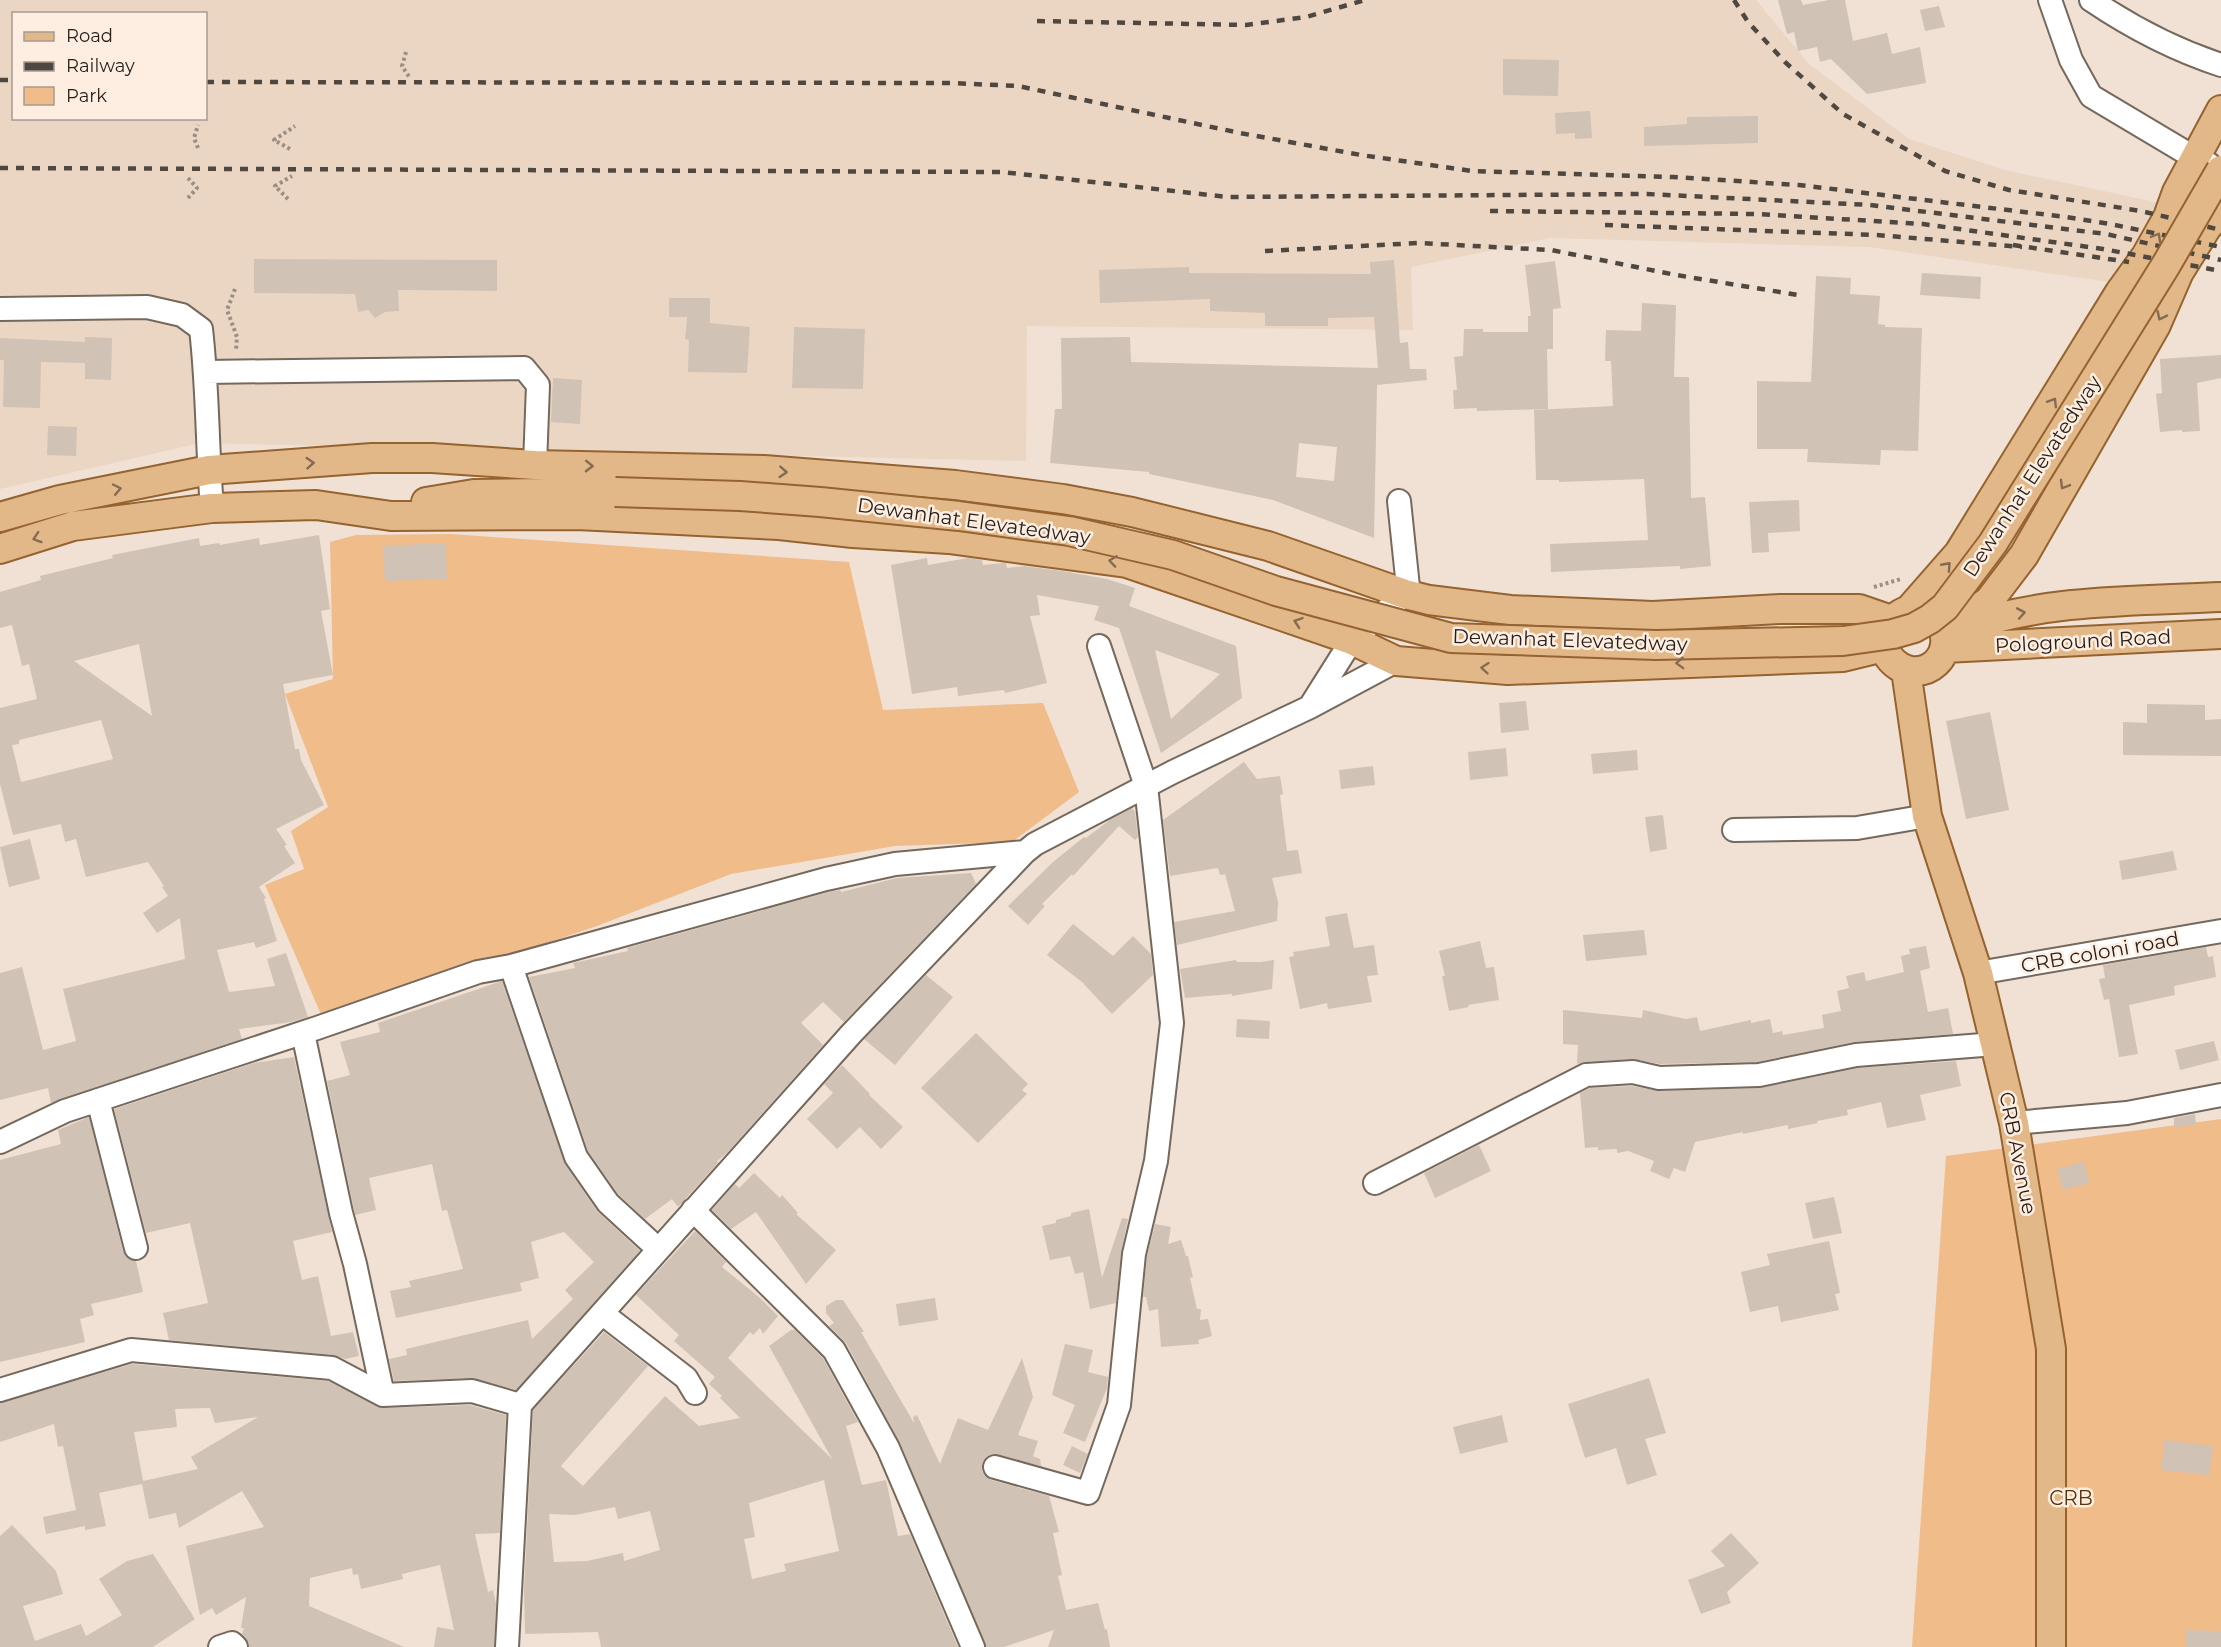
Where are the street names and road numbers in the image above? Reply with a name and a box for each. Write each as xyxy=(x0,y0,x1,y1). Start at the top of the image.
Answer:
street label: Dewanhat Elevatedway xyxy=(1958,371,2106,581)
street label: Dewanhat Elevatedway xyxy=(856,493,1092,549)
street label: Dewanhat Elevatedway xyxy=(1452,624,1688,656)
street label: Pologround Road xyxy=(1994,624,2172,658)
street label: CRB coloni road xyxy=(2019,926,2181,978)
street label: CRB Avenue xyxy=(1994,1090,2042,1216)

